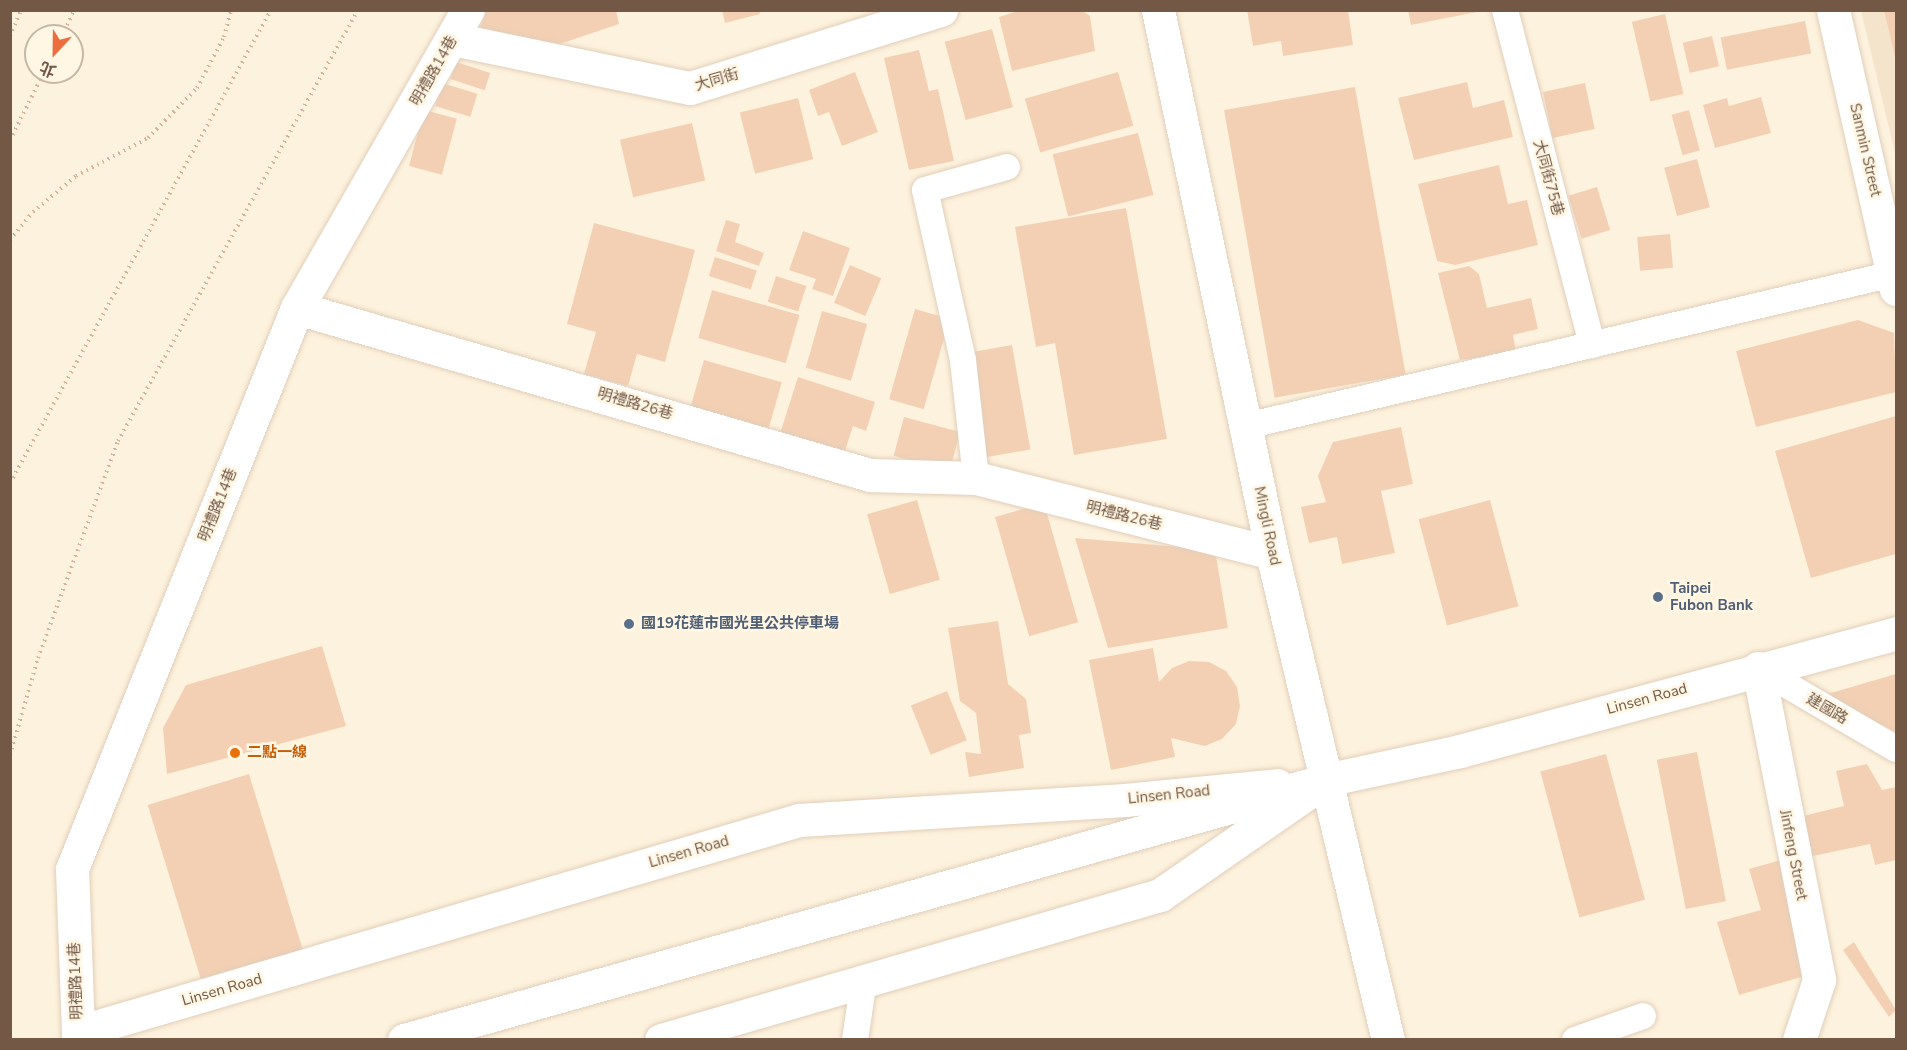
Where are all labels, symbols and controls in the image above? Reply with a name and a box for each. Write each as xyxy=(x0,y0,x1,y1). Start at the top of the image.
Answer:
north arrow xyxy=(24,24,84,84)
street label: 明禮路14巷 xyxy=(407,33,461,109)
text: 北 xyxy=(36,56,60,82)
street label: 大同街 xyxy=(693,65,741,95)
street label: Sanmin Street xyxy=(1846,102,1884,198)
street label: 大同街75巷 xyxy=(1529,138,1567,218)
street label: 明禮路26巷 xyxy=(595,385,675,423)
street label: 明禮路14巷 xyxy=(195,465,241,545)
street label: Mingli Road xyxy=(1250,485,1284,567)
street label: 明禮路26巷 xyxy=(1084,498,1164,534)
place label: Taipei Fubon Bank xyxy=(1670,579,1753,614)
marker: Taipei Fubon Bank xyxy=(1651,590,1665,604)
place label: 國19花蓮市國光里公共停車場 xyxy=(641,615,839,633)
marker: 國19花蓮市國光里公共停車場 xyxy=(622,617,636,631)
street label: Linsen Road xyxy=(1605,680,1689,718)
street label: 建國路 xyxy=(1803,690,1851,728)
place label: 二點一線 xyxy=(247,744,307,762)
marker: 二點一線 xyxy=(228,746,242,760)
street label: Linsen Road xyxy=(1127,782,1211,808)
street label: Jinfeng Street xyxy=(1775,808,1811,902)
street label: Linsen Road xyxy=(647,832,731,872)
street label: 明禮路14巷 xyxy=(66,942,86,1020)
street label: Linsen Road xyxy=(180,970,264,1010)

